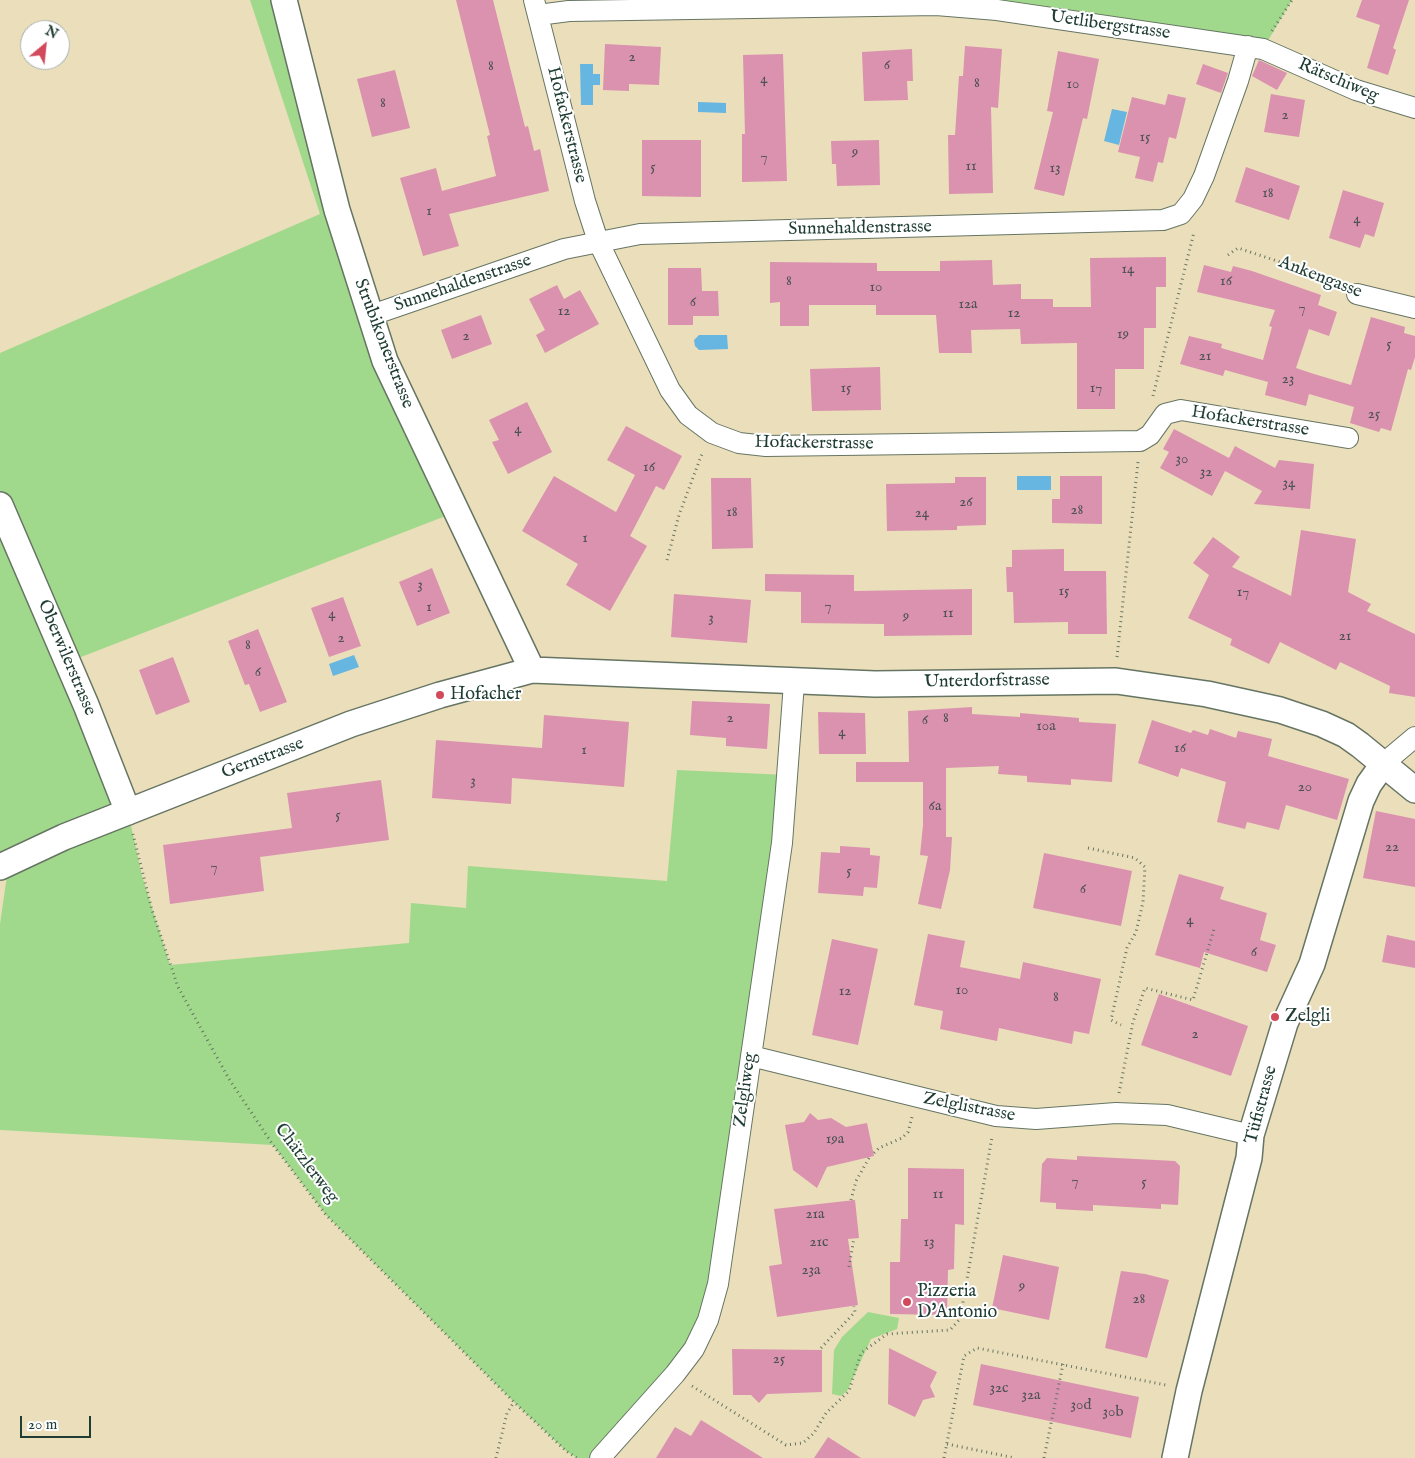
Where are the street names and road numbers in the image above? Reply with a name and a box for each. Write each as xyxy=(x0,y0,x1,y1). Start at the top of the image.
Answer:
street label: Uetlibergstrasse xyxy=(1049,7,1171,45)
street label: Rätschiweg xyxy=(1294,54,1382,108)
street label: Hofackerstrasse xyxy=(541,65,591,185)
street label: Sunnehaldenstrasse xyxy=(788,217,932,241)
street label: Sunnehaldenstrasse xyxy=(392,250,534,318)
street label: Ankengasse xyxy=(1275,252,1365,304)
street label: Strubikonerstrasse xyxy=(348,276,418,412)
street label: Hofackerstrasse xyxy=(1190,402,1310,442)
street label: Hofackerstrasse xyxy=(754,432,874,456)
street label: Oberwilerstrasse xyxy=(32,597,100,719)
street label: Unterdorfstrasse xyxy=(924,670,1050,694)
street label: Gernstrasse xyxy=(219,733,307,785)
street label: Zelgliweg xyxy=(730,1051,762,1129)
street label: Tüfistrasse xyxy=(1241,1063,1283,1147)
street label: Zelglistrasse xyxy=(921,1089,1017,1127)
street label: Chätzlerweg xyxy=(269,1120,343,1208)

